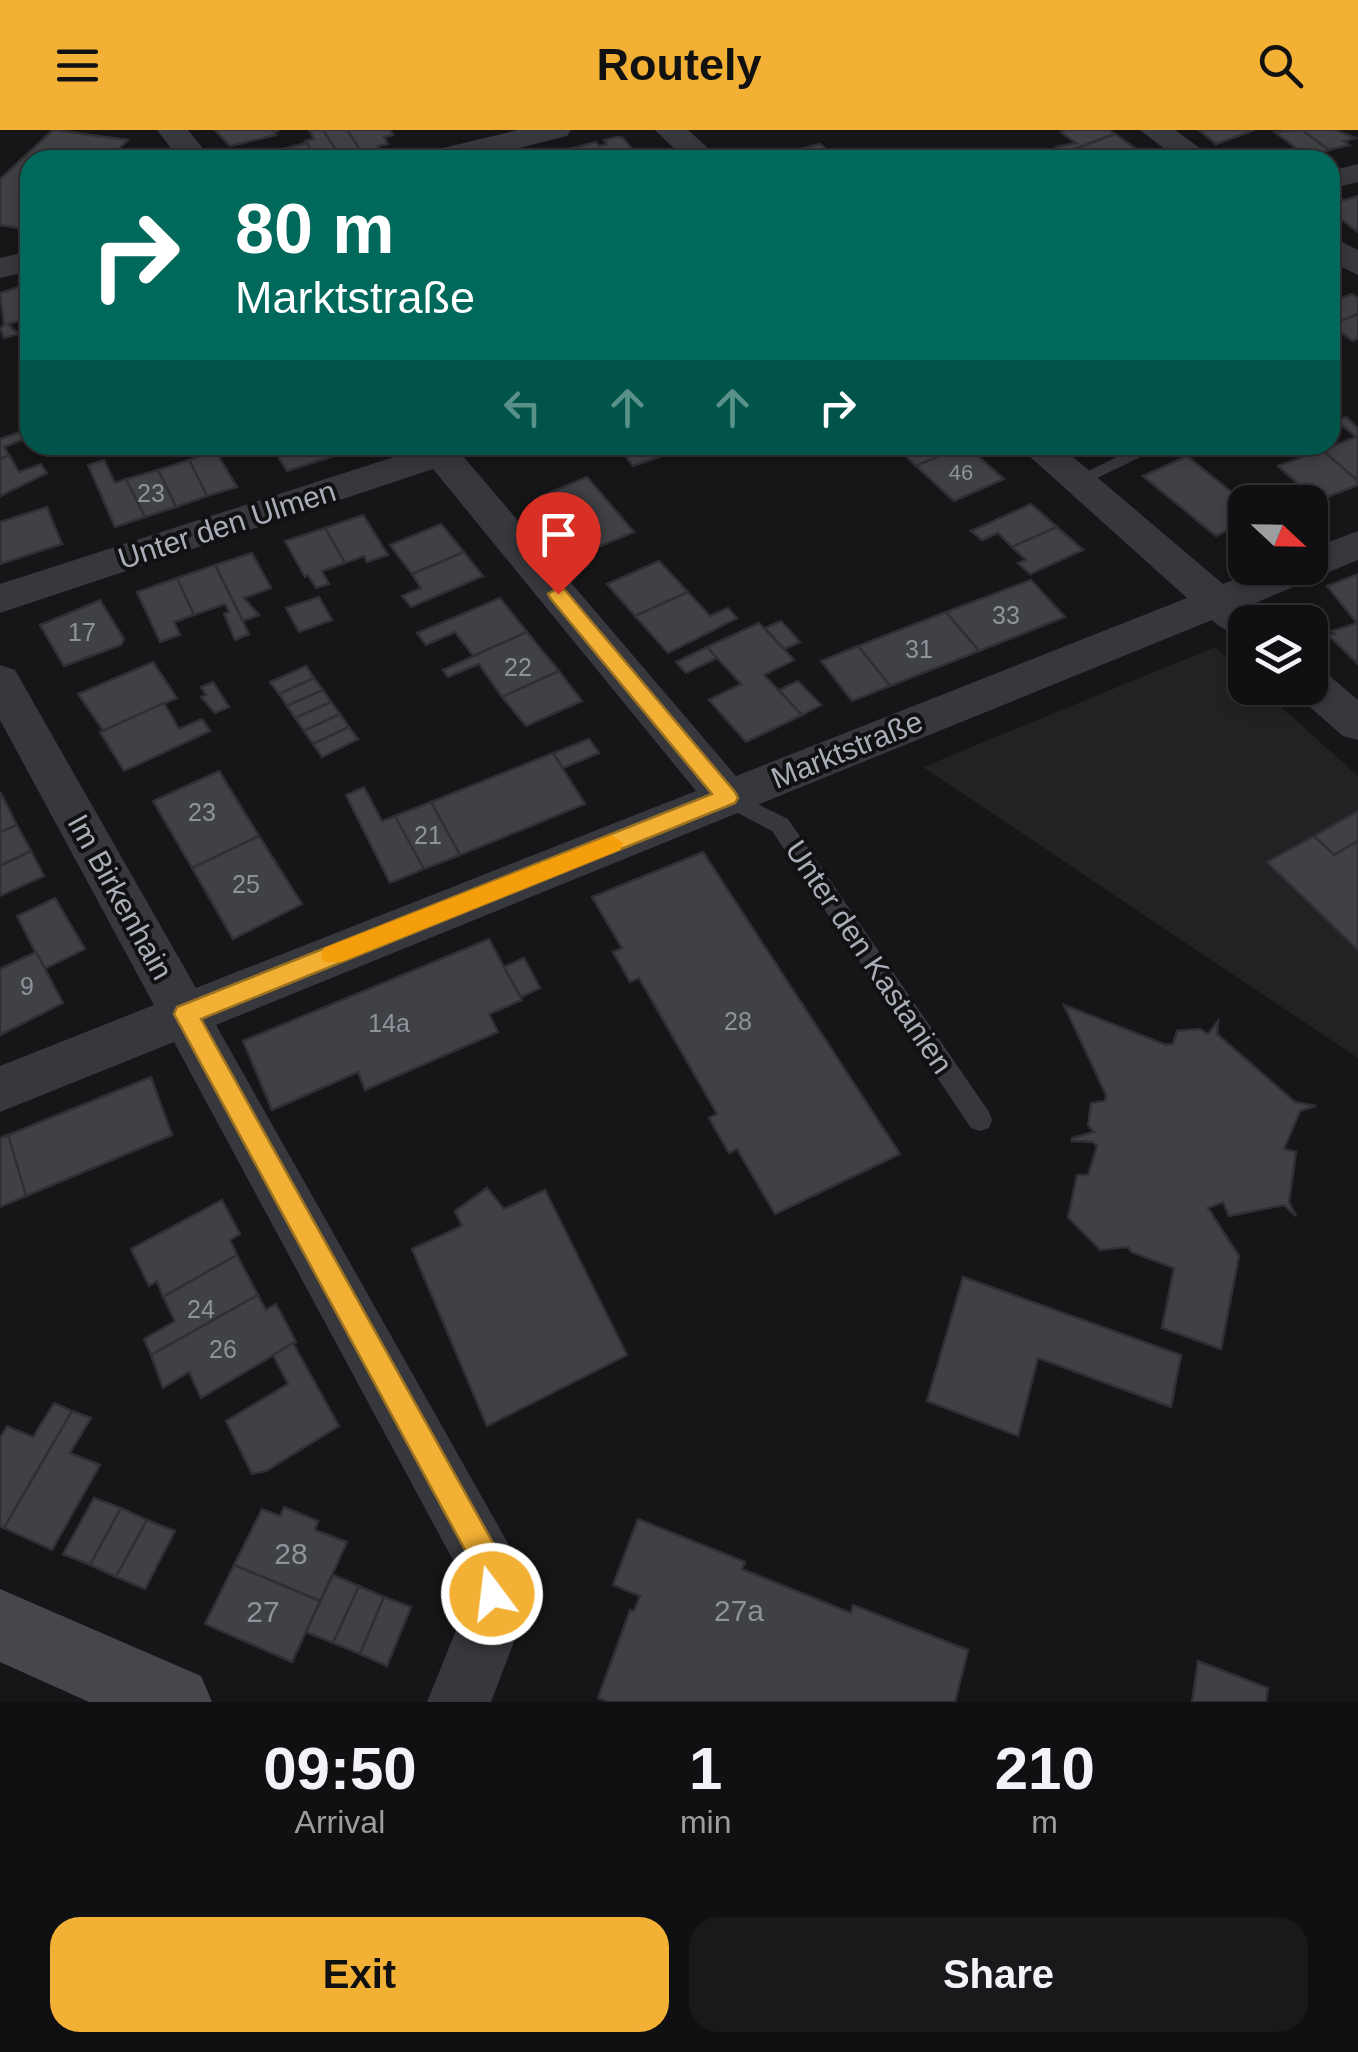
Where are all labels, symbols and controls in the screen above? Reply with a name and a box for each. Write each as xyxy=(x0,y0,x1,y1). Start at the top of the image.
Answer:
icon: menu xyxy=(50,38,105,93)
icon: search xyxy=(1253,38,1308,93)
text: Routely xyxy=(596,39,762,90)
icon: right xyxy=(70,190,200,320)
text: 80 m xyxy=(235,190,395,268)
text: Marktstraße xyxy=(235,272,475,323)
icon: left xyxy=(495,380,550,435)
icon: ahead xyxy=(600,380,655,435)
icon: ahead xyxy=(705,380,760,435)
icon: right xyxy=(810,380,865,435)
house number: 46 xyxy=(949,460,973,485)
street label: Unter den Ulmen xyxy=(114,474,340,575)
house number: 23 xyxy=(137,479,165,507)
north arrow xyxy=(1228,485,1328,585)
map controls xyxy=(1228,485,1328,705)
pin xyxy=(516,492,601,595)
icon: arrive xyxy=(531,507,586,562)
house number: 33 xyxy=(992,601,1020,629)
button: layers xyxy=(1228,605,1328,705)
house number: 17 xyxy=(68,618,96,646)
house number: 31 xyxy=(905,635,933,663)
house number: 22 xyxy=(504,653,532,681)
street label: Marktstraße xyxy=(766,704,927,795)
house number: 23 xyxy=(188,798,216,826)
street label: Im Birkenhain xyxy=(62,809,179,985)
house number: 21 xyxy=(414,821,442,849)
street label: Unter den Kastanien xyxy=(779,834,960,1079)
house number: 25 xyxy=(232,870,260,898)
house number: 9 xyxy=(20,972,34,1000)
house number: 28 xyxy=(724,1007,752,1035)
house number: 14a xyxy=(368,1009,410,1037)
house number: 24 xyxy=(187,1295,215,1323)
house number: 26 xyxy=(209,1335,237,1363)
house number: 28 xyxy=(274,1537,308,1570)
position arrow xyxy=(440,1542,544,1646)
house number: 27a xyxy=(714,1594,764,1627)
house number: 27 xyxy=(246,1595,280,1628)
text: 09:50 xyxy=(263,1735,417,1802)
text: 1 xyxy=(689,1735,722,1802)
text: 210 xyxy=(995,1735,1095,1802)
text: Arrival xyxy=(295,1804,385,1840)
text: min xyxy=(680,1804,731,1840)
text: m xyxy=(1031,1804,1058,1840)
button: Exit xyxy=(50,1917,669,2032)
button: Share xyxy=(689,1917,1308,2032)

